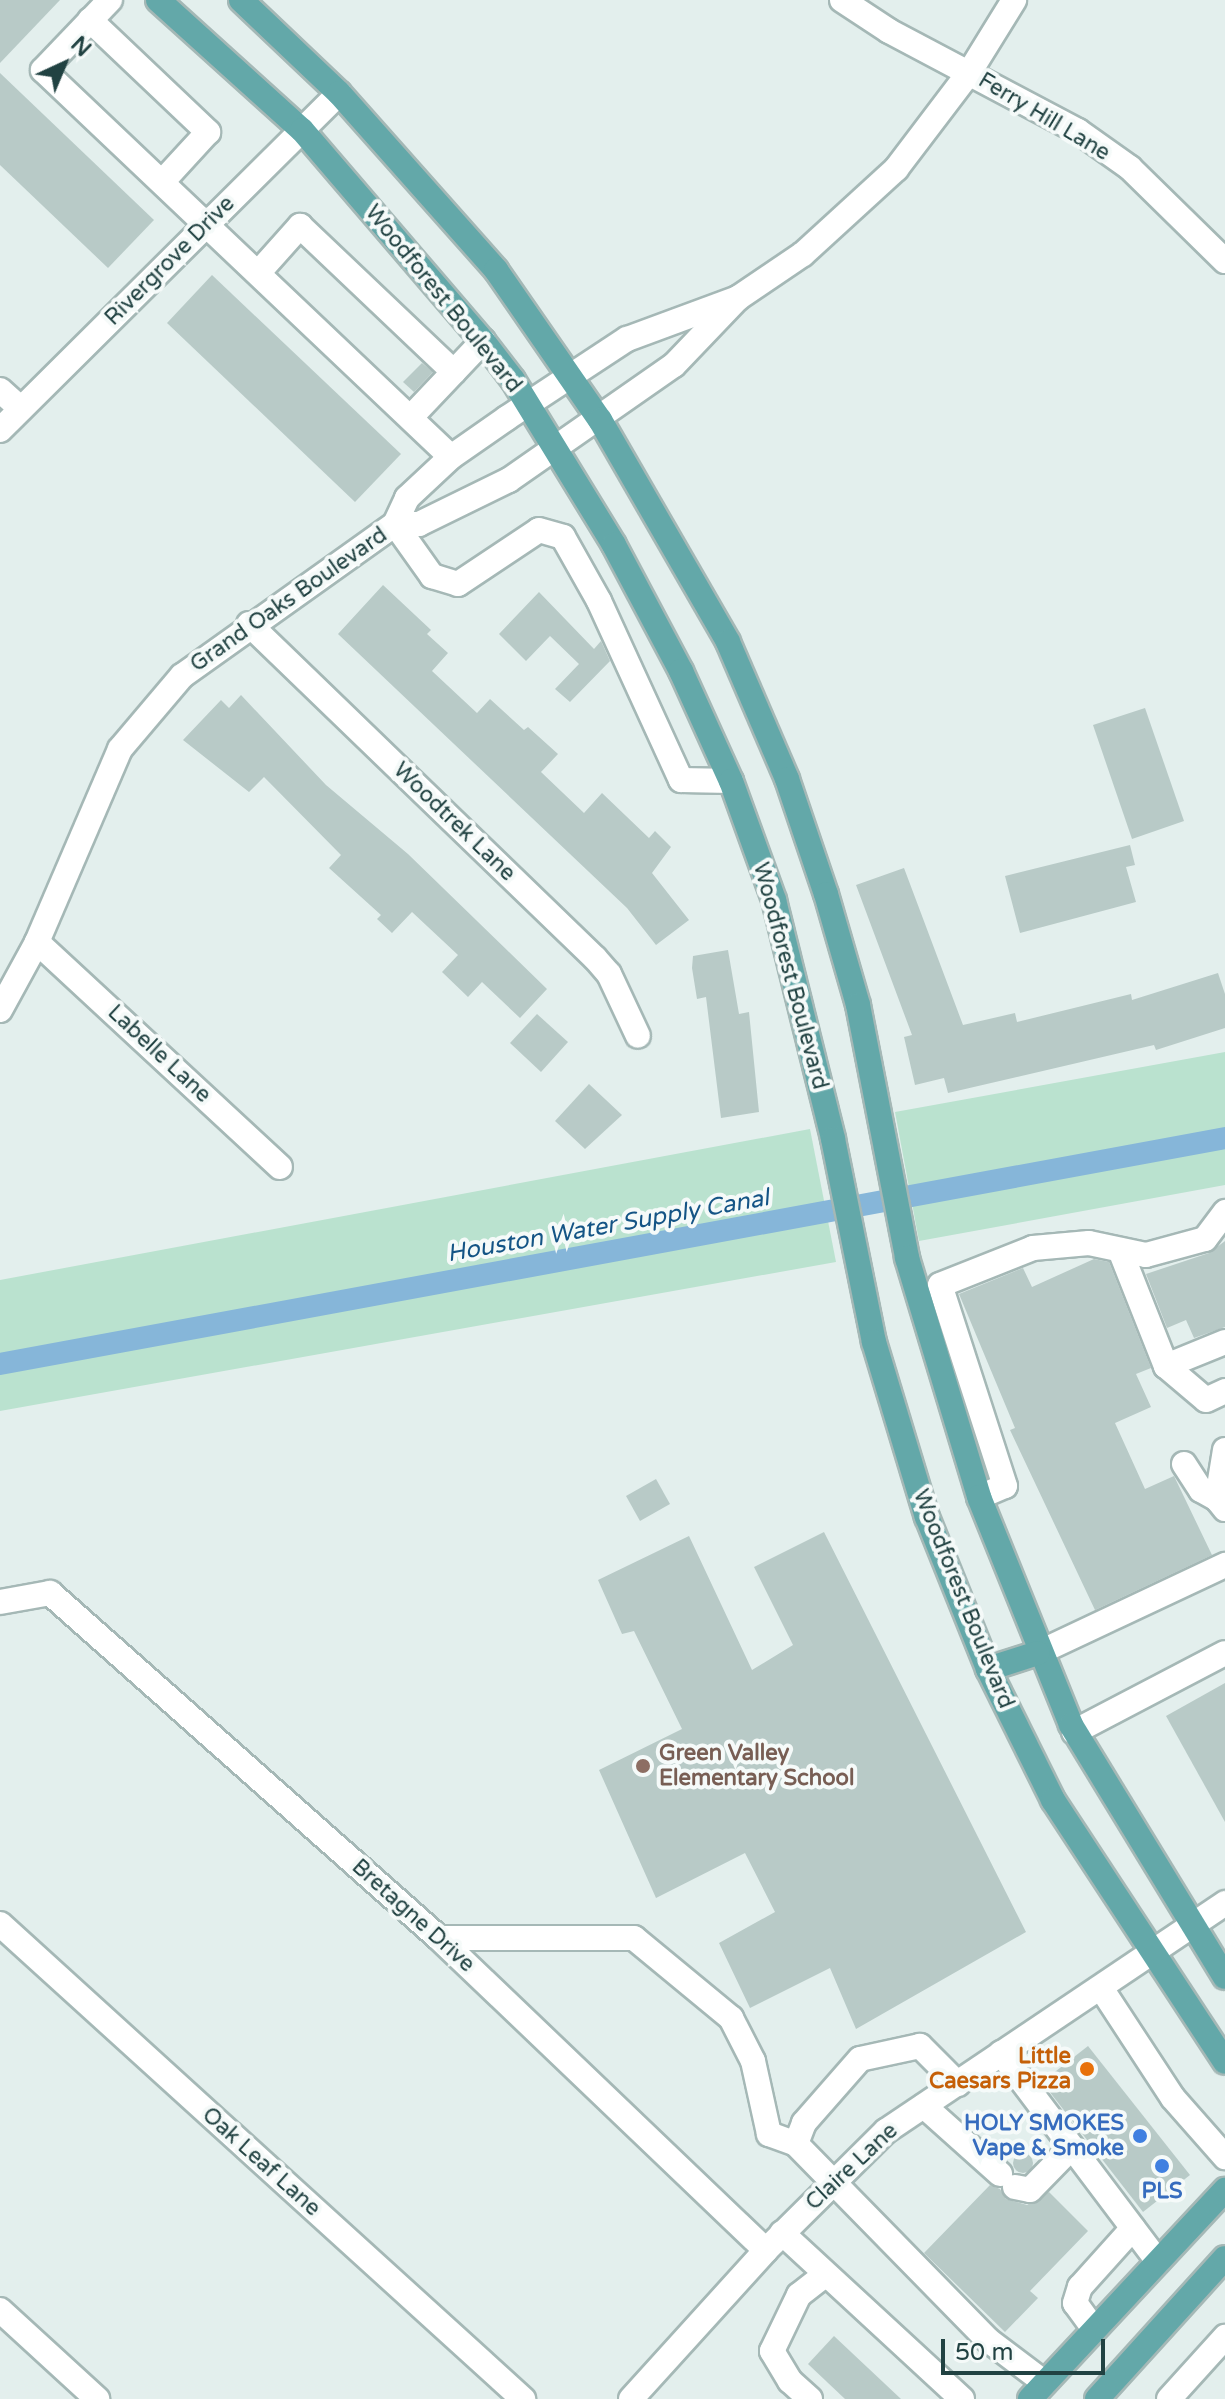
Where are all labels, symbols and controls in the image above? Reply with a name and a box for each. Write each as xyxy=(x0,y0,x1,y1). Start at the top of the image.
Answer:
north arrow xyxy=(24,24,104,104)
text: N xyxy=(65,31,96,62)
street label: Ferry Hill Lane xyxy=(973,67,1115,167)
street label: Rivergrove Drive xyxy=(100,191,240,331)
street label: Woodforest Boulevard xyxy=(359,200,527,398)
street label: Grand Oaks Boulevard xyxy=(186,522,392,678)
street label: Woodtrek Lane xyxy=(387,757,521,887)
street label: Woodforest Boulevard xyxy=(747,860,833,1092)
street label: Labelle Lane xyxy=(102,1000,216,1108)
water label: Houston Water Supply Canal xyxy=(445,1183,771,1269)
street label: Woodforest Boulevard xyxy=(907,1486,1019,1712)
place label: Green Valley Elementary School xyxy=(659,1740,854,1792)
marker: Green Valley Elementary School xyxy=(634,1757,652,1775)
street label: Bretagne Drive xyxy=(346,1854,480,1978)
place label: Little Caesars Pizza xyxy=(929,2043,1071,2094)
marker: Little Caesars Pizza xyxy=(1078,2060,1096,2078)
street label: Oak Leaf Lane xyxy=(196,2102,326,2222)
place label: HOLY SMOKES Vape & Smoke xyxy=(964,2110,1124,2162)
street label: Claire Lane xyxy=(801,2118,903,2216)
marker: HOLY SMOKES Vape & Smoke xyxy=(1131,2127,1149,2145)
marker: PLS xyxy=(1153,2157,1171,2175)
place label: PLS xyxy=(1141,2179,1183,2205)
scale bar xyxy=(945,2323,1109,2373)
text: 50 m xyxy=(955,2338,1013,2367)

